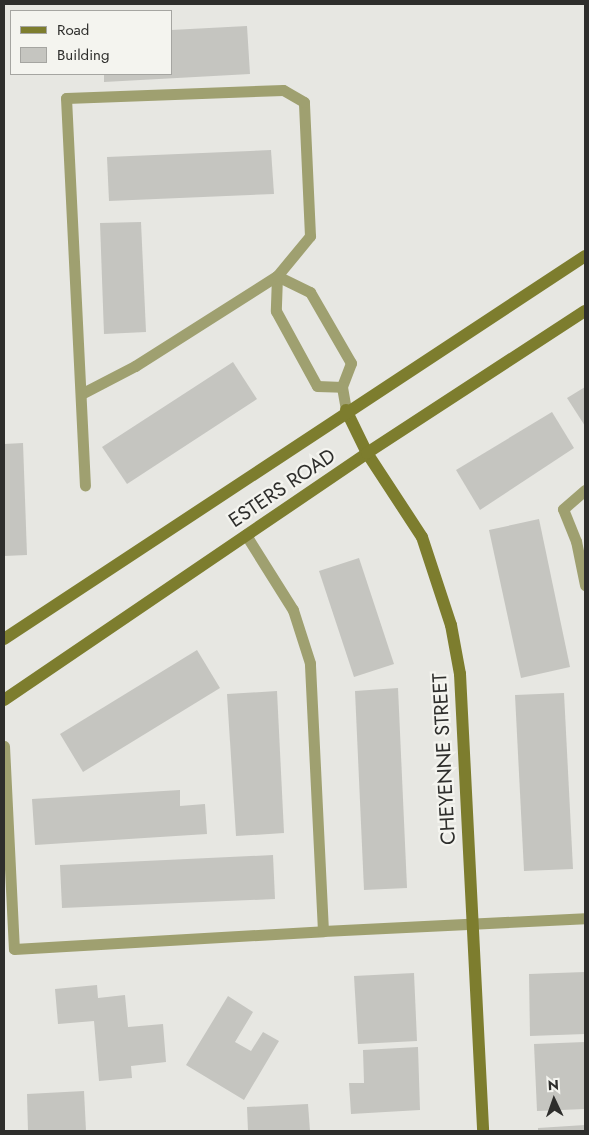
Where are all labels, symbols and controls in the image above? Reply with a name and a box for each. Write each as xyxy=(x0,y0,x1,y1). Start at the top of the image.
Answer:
legend xyxy=(10,10,172,75)
text: Road xyxy=(57,19,89,41)
text: Building xyxy=(57,44,109,66)
street label: ESTERS ROAD xyxy=(224,443,340,533)
street label: CHEYENNE STREET xyxy=(428,672,460,846)
north arrow xyxy=(529,1075,579,1125)
text: N xyxy=(547,1075,559,1095)

